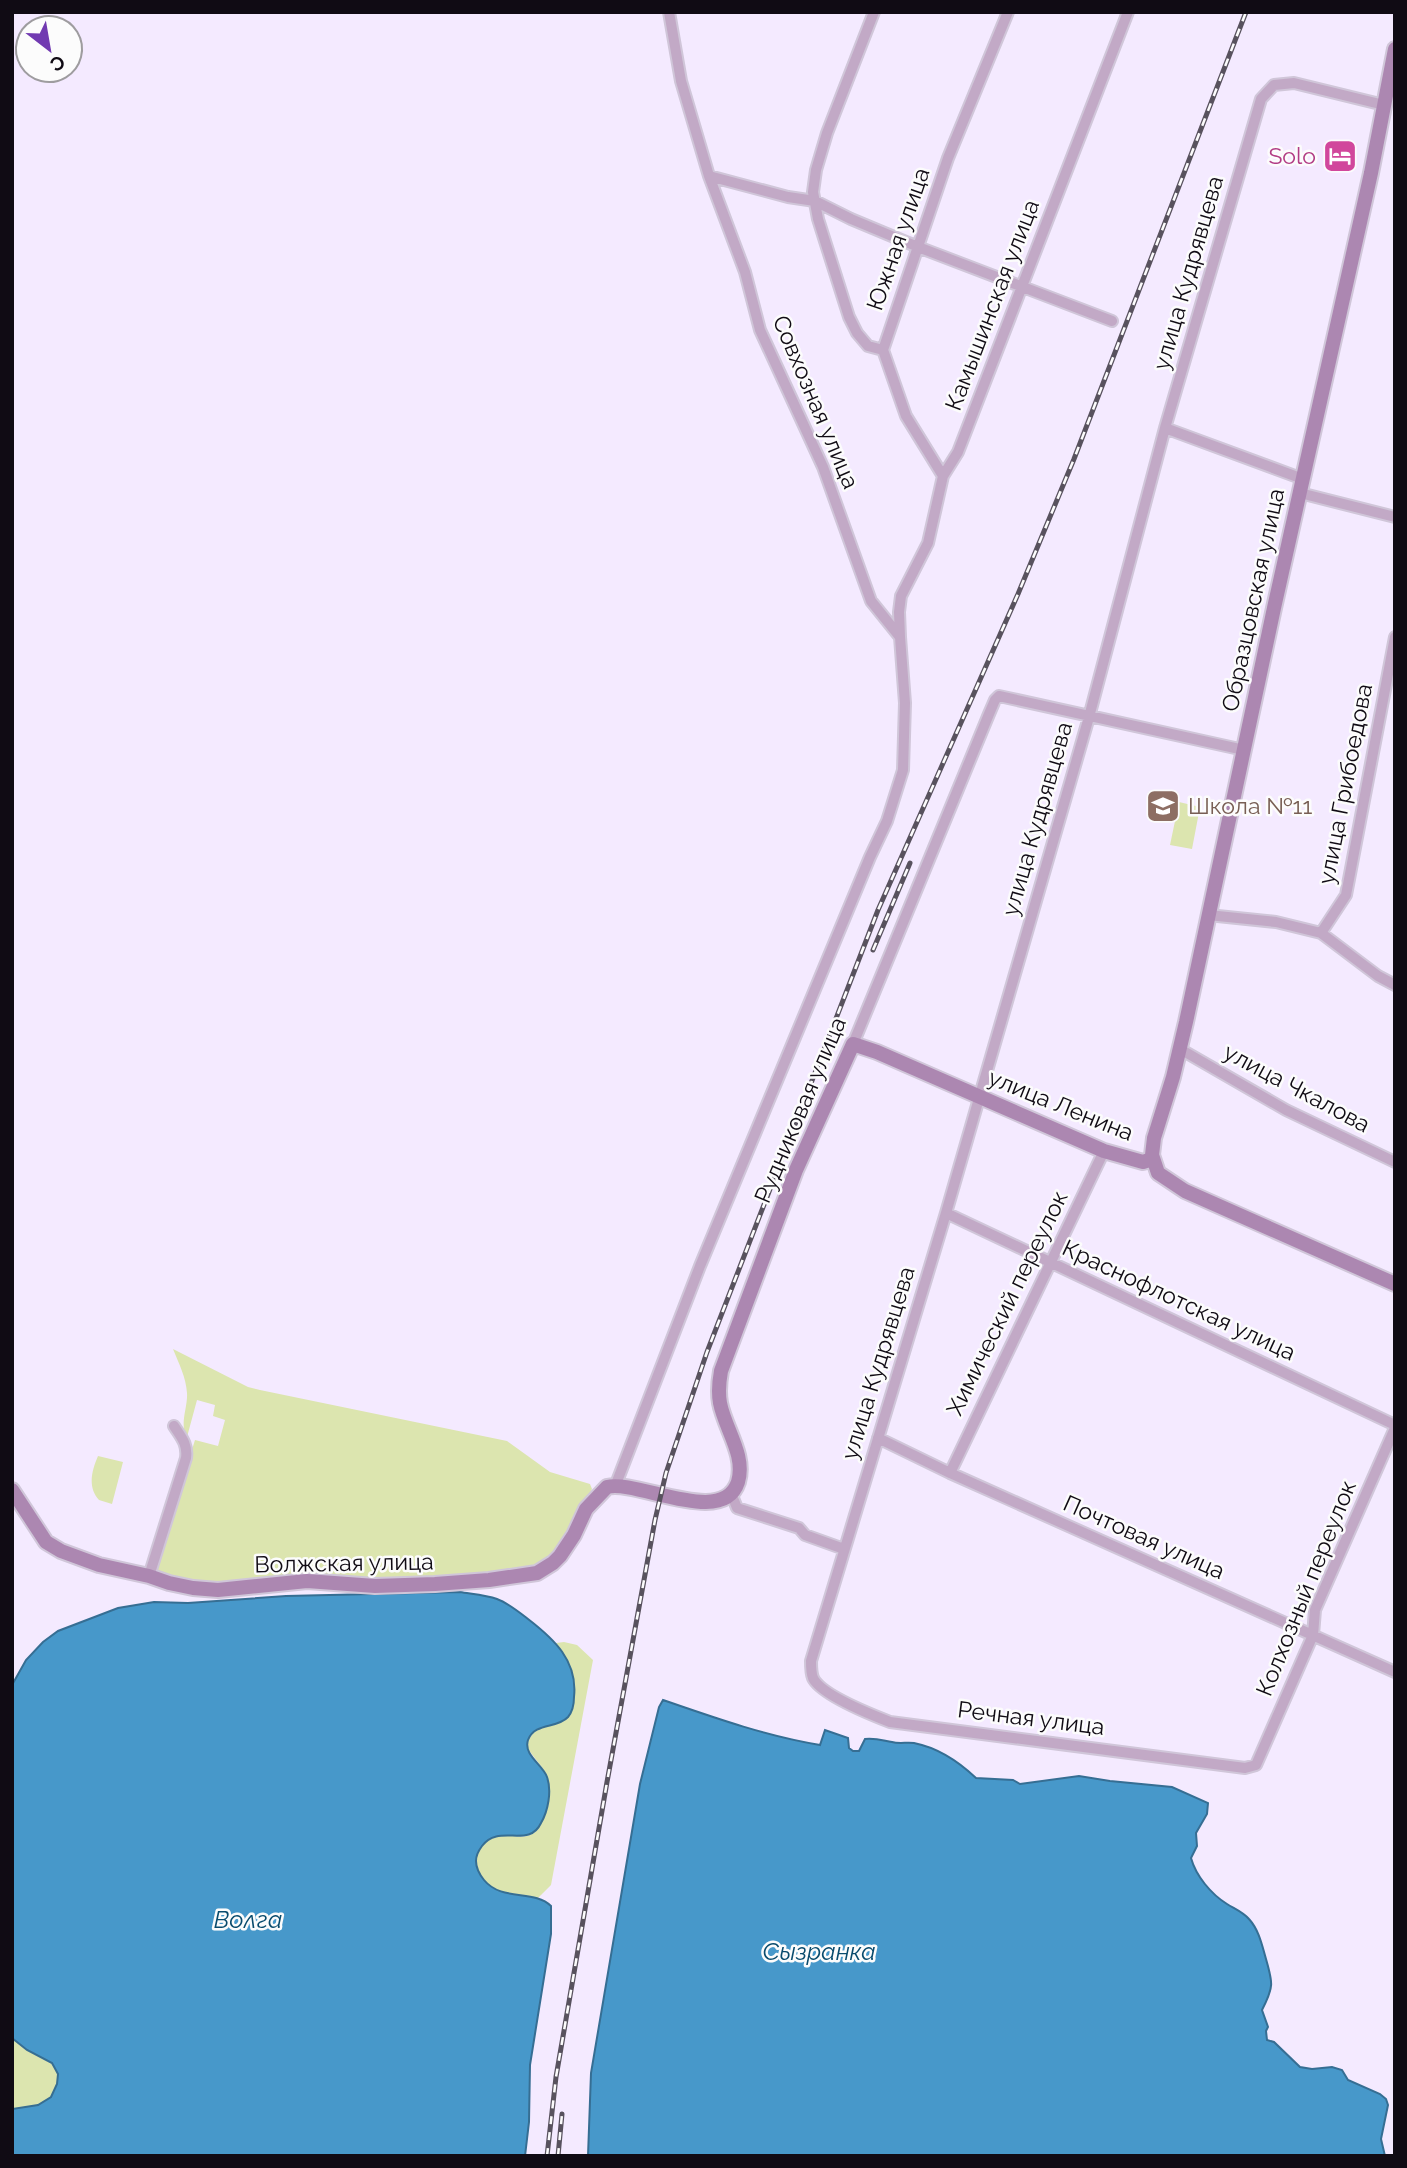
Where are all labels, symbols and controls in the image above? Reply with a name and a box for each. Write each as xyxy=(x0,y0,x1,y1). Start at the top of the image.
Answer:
north arrow xyxy=(14,14,84,84)
text: С xyxy=(46,51,69,76)
hotel icon: Solo xyxy=(1321,137,1359,175)
place label: Solo xyxy=(1268,142,1316,169)
street label: Южная улица xyxy=(861,164,935,314)
street label: улица Кудрявцева xyxy=(1147,173,1228,373)
street label: Камышинская улица xyxy=(939,196,1044,414)
street label: Совхозная улица xyxy=(768,311,865,493)
street label: Образцовская улица xyxy=(1216,486,1289,714)
street label: улица Грибоедова xyxy=(1312,681,1377,886)
street label: улица Кудрявцева xyxy=(996,719,1077,919)
school or university icon: Школа №11 xyxy=(1144,787,1182,825)
place label: Школа №11 xyxy=(1188,792,1312,819)
street label: Рудниковая улица xyxy=(748,1013,851,1207)
street label: улица Чкалова xyxy=(1219,1038,1375,1137)
street label: улица Ленина xyxy=(985,1063,1138,1146)
street label: Химический переулок xyxy=(940,1186,1073,1419)
street label: Краснофлотская улица xyxy=(1058,1234,1300,1365)
street label: улица Кудрявцева xyxy=(835,1263,920,1463)
street label: Колхозный переулок xyxy=(1250,1476,1361,1700)
street label: Почтовая улица xyxy=(1059,1489,1229,1584)
street label: Волжская улица xyxy=(254,1547,434,1578)
street label: Речная улица xyxy=(956,1695,1106,1740)
water label: Волга xyxy=(214,1905,282,1934)
water label: Сызранка xyxy=(762,1937,876,1966)

